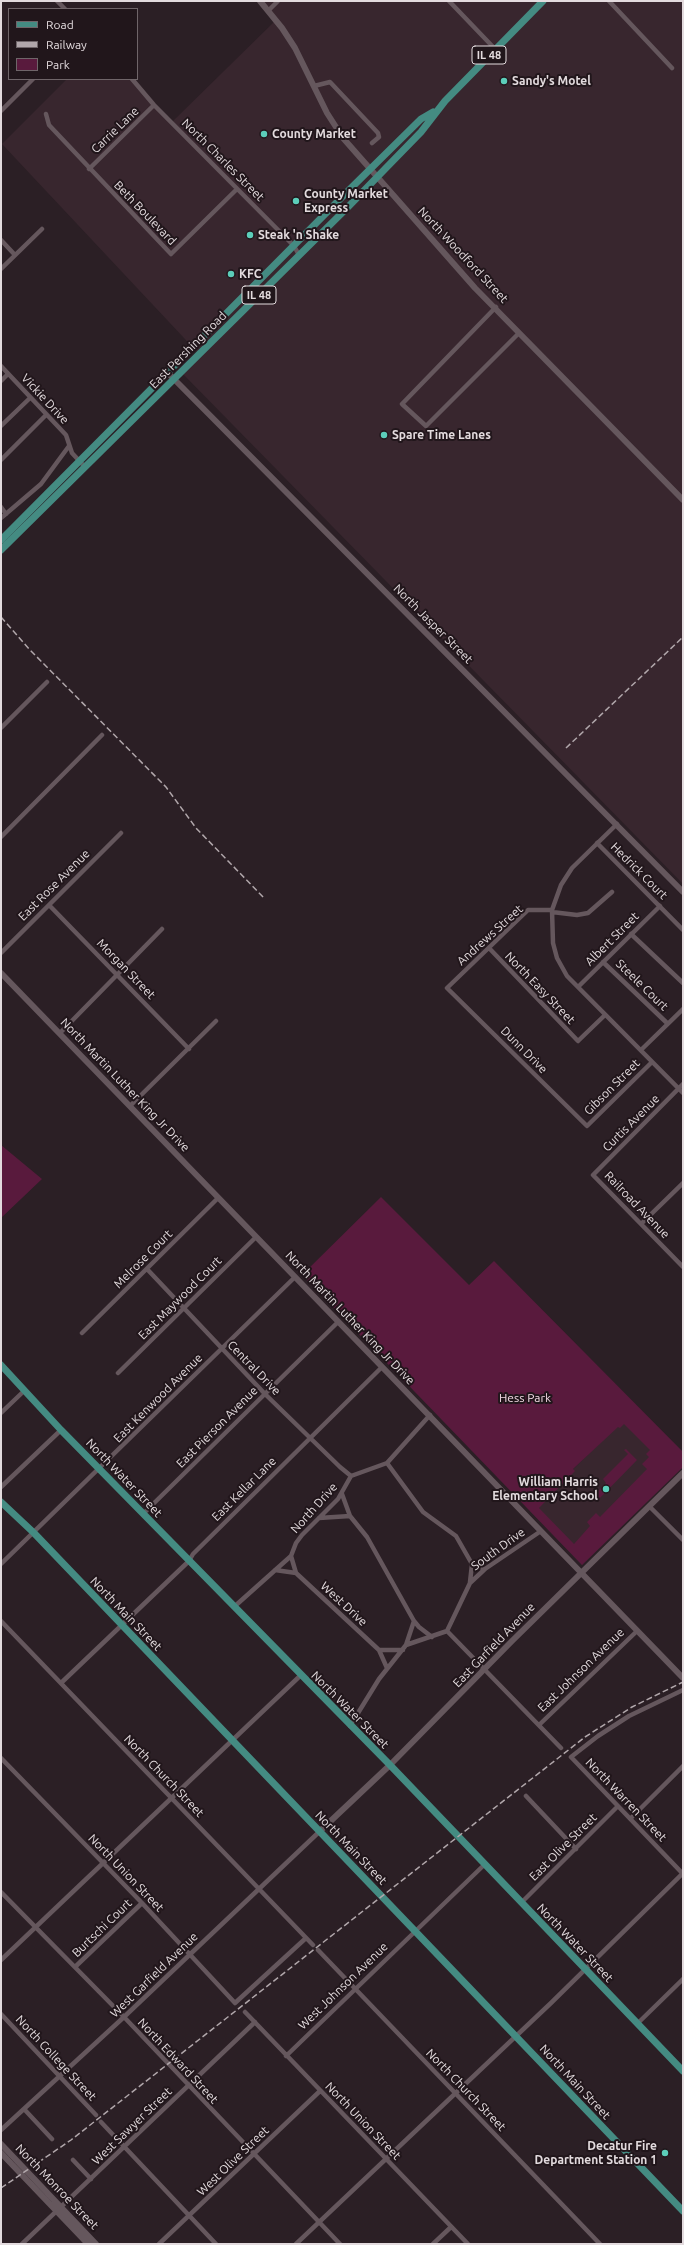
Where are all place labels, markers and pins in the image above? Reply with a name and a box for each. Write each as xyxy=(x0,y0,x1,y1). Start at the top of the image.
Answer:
place label: Sandy's Motel xyxy=(512,74,591,88)
marker: Sandy's Motel xyxy=(499,76,509,86)
place label: County Market xyxy=(272,127,356,141)
marker: County Market xyxy=(259,129,269,139)
place label: County Market Express xyxy=(304,187,388,215)
marker: County Market Express xyxy=(291,196,301,206)
place label: Steak 'n Shake xyxy=(258,228,339,242)
marker: Steak 'n Shake xyxy=(245,230,255,240)
place label: KFC xyxy=(239,267,261,281)
marker: KFC xyxy=(226,269,236,279)
place label: Spare Time Lanes xyxy=(392,428,491,442)
marker: Spare Time Lanes xyxy=(379,430,389,440)
place label: William Harris Elementary School xyxy=(492,1475,598,1503)
marker: William Harris Elementary School xyxy=(601,1484,611,1494)
place label: Decatur Fire Department Station 1 xyxy=(535,2139,657,2167)
marker: Decatur Fire Department Station 1 xyxy=(660,2148,670,2158)

